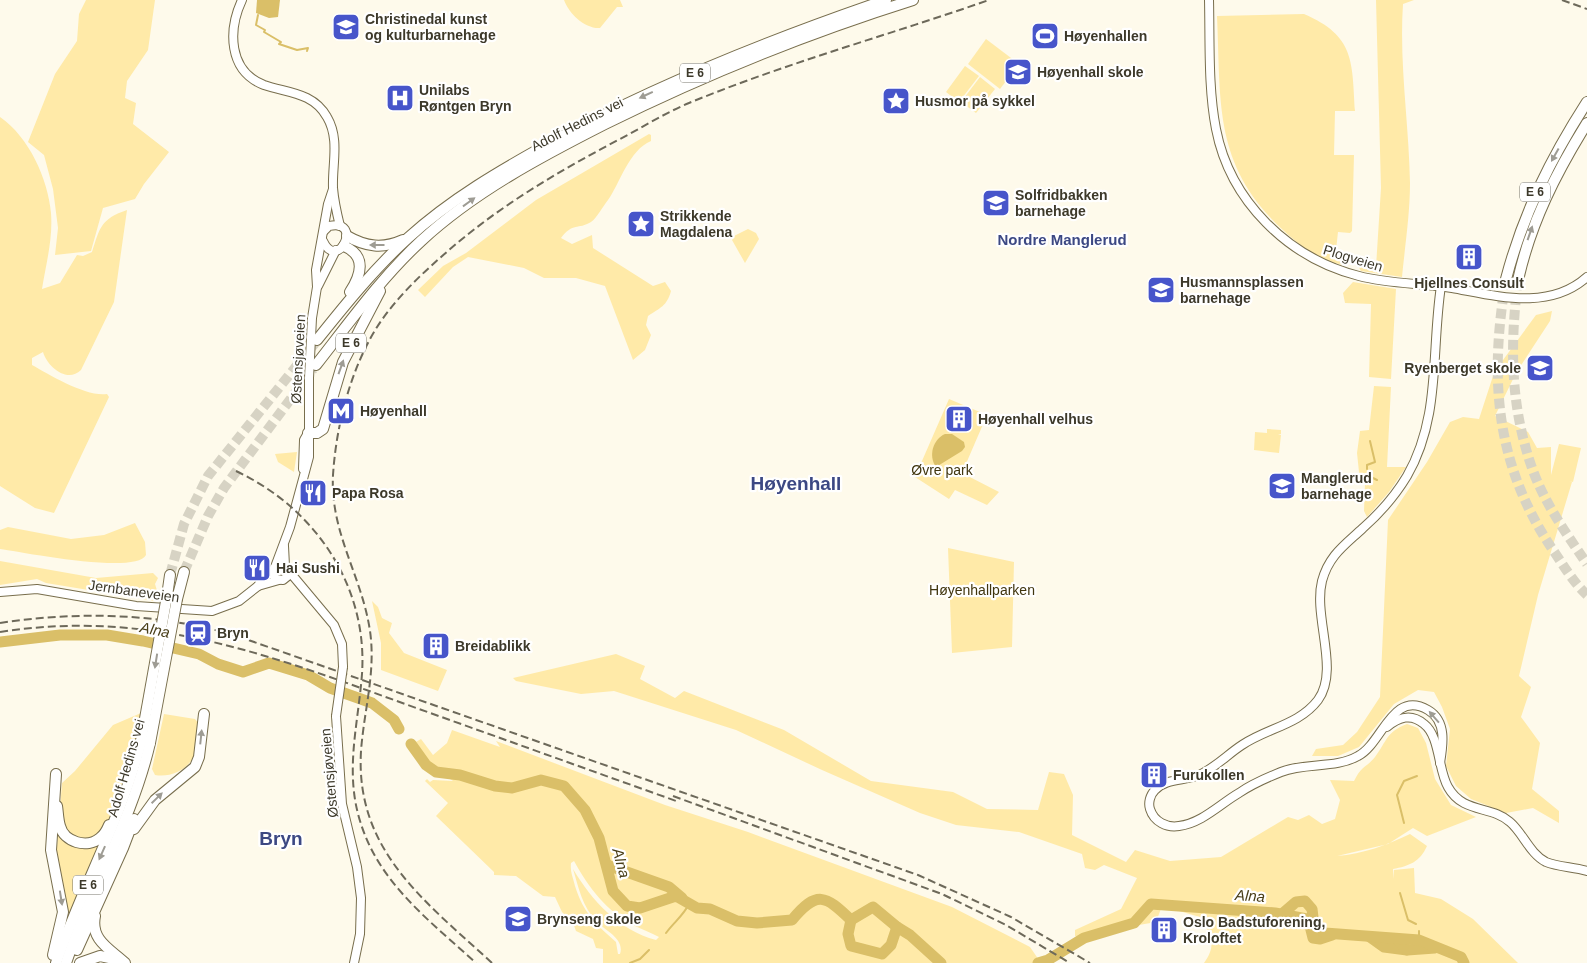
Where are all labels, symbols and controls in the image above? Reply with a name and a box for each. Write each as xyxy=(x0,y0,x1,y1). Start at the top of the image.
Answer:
place label: Christinedal kunst og kulturbarnehage xyxy=(365,11,496,43)
school or university icon: Christinedal kunst og kulturbarnehage xyxy=(331,12,361,42)
sports icon: Høyenhallen xyxy=(1030,21,1060,51)
place label: Høyenhallen xyxy=(1064,28,1147,44)
school or university icon: Høyenhall skole xyxy=(1003,57,1033,87)
road number: E 6 xyxy=(680,64,710,82)
place label: Høyenhall skole xyxy=(1037,64,1144,80)
place label: Unilabs Røntgen Bryn xyxy=(419,82,512,114)
hospital icon: Unilabs Røntgen Bryn xyxy=(385,83,415,113)
place icon: Husmor på sykkel xyxy=(881,86,911,116)
one-way arrow xyxy=(639,91,653,99)
place label: Husmor på sykkel xyxy=(915,93,1035,109)
street label: Adolf Hedins vei xyxy=(528,94,626,154)
one-way arrow xyxy=(1551,147,1559,162)
road number: E 6 xyxy=(1520,182,1550,202)
place label: Solfridbakken barnehage xyxy=(1015,187,1108,219)
school or university icon: Solfridbakken barnehage xyxy=(981,188,1011,218)
one-way arrow xyxy=(462,197,476,207)
place label: Strikkende Magdalena xyxy=(660,208,733,240)
place icon: Strikkende Magdalena xyxy=(626,209,656,239)
one-way arrow xyxy=(1527,225,1535,240)
district label: Nordre Manglerud xyxy=(997,231,1127,248)
street label: Plogveien xyxy=(1321,241,1385,275)
one-way arrow xyxy=(369,242,385,250)
building icon: Hjellnes Consult xyxy=(1454,242,1484,272)
place label: Husmannsplassen barnehage xyxy=(1180,274,1304,306)
school or university icon: Husmannsplassen barnehage xyxy=(1146,275,1176,305)
place label: Hjellnes Consult xyxy=(1414,275,1524,291)
street label: Østensjøveien xyxy=(288,314,308,404)
road number: E 6 xyxy=(336,333,366,352)
school or university icon: Ryenberget skole xyxy=(1525,353,1555,383)
one-way arrow xyxy=(337,359,345,374)
place label: Ryenberget skole xyxy=(1404,360,1521,376)
metro station icon: Høyenhall xyxy=(326,396,356,426)
place label: Høyenhall xyxy=(360,403,427,419)
building icon: Høyenhall velhus xyxy=(944,404,974,434)
place label: Høyenhall velhus xyxy=(978,411,1093,427)
park label: Øvre park xyxy=(911,462,974,478)
place label: Manglerud barnehage xyxy=(1301,470,1372,502)
school or university icon: Manglerud barnehage xyxy=(1267,471,1297,501)
district label: Høyenhall xyxy=(751,473,841,494)
restaurant icon: Papa Rosa xyxy=(298,478,328,508)
place label: Papa Rosa xyxy=(332,485,404,501)
restaurant icon: Hai Sushi xyxy=(242,553,272,583)
place label: Hai Sushi xyxy=(276,560,340,576)
street label: Jernbaneveien xyxy=(87,577,181,605)
park label: Høyenhallparken xyxy=(929,582,1035,598)
water label: Alna xyxy=(138,618,171,641)
station icon: Bryn xyxy=(183,618,213,648)
place label: Bryn xyxy=(217,625,249,641)
building icon: Breidablikk xyxy=(421,631,451,661)
place label: Breidablikk xyxy=(455,638,531,654)
one-way arrow xyxy=(152,653,160,669)
one-way arrow xyxy=(1429,710,1440,723)
street label: Adolf Hedins vei xyxy=(104,717,148,819)
street label: Østensjøveien xyxy=(317,728,341,818)
one-way arrow xyxy=(197,729,205,745)
building icon: Furukollen xyxy=(1139,760,1169,790)
place label: Furukollen xyxy=(1173,767,1245,783)
one-way arrow xyxy=(151,792,163,804)
district label: Bryn xyxy=(259,828,303,849)
water label: Alna xyxy=(609,845,634,880)
one-way arrow xyxy=(98,846,106,860)
road number: E 6 xyxy=(73,876,103,894)
water label: Alna xyxy=(1233,886,1266,905)
one-way arrow xyxy=(57,891,65,907)
school or university icon: Brynseng skole xyxy=(503,904,533,934)
place label: Brynseng skole xyxy=(537,911,641,927)
place label: Oslo Badstuforening, Kroloftet xyxy=(1183,914,1325,946)
building icon: Oslo Badstuforening, Kroloftet xyxy=(1149,915,1179,945)

